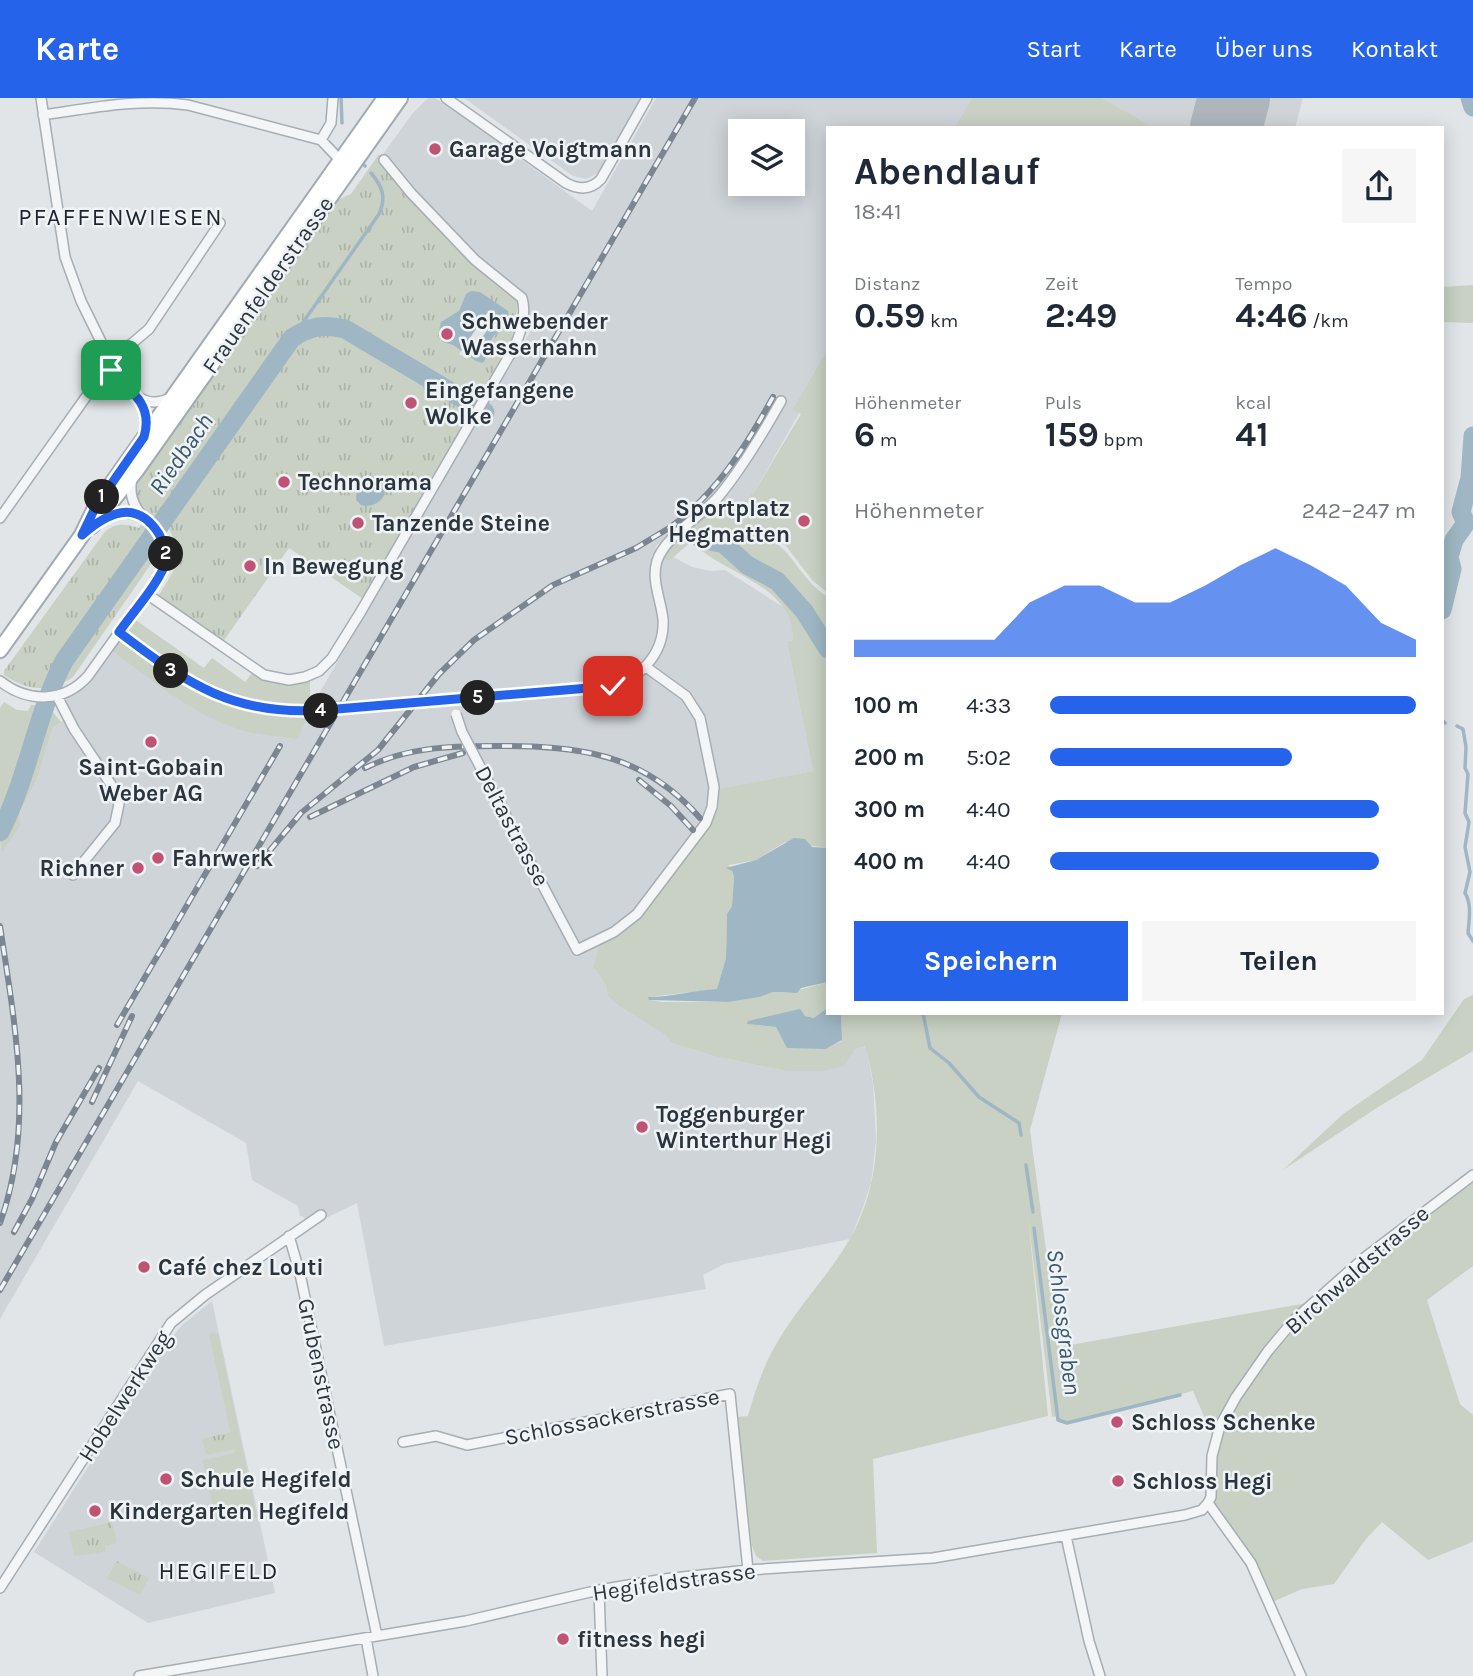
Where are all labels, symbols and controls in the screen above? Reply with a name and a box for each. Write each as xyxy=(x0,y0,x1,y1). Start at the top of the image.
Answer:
text: Karte xyxy=(35,30,119,68)
text: Start xyxy=(1027,35,1081,63)
text: Karte xyxy=(1119,35,1177,63)
text: Über uns xyxy=(1215,35,1313,63)
text: Kontakt xyxy=(1351,35,1438,63)
map controls xyxy=(728,119,805,196)
button: layers xyxy=(728,119,805,196)
place label: Garage Voigtmann xyxy=(449,136,652,163)
marker: Garage Voigtmann xyxy=(427,141,443,157)
text: Abendlauf xyxy=(854,149,1040,194)
button: share xyxy=(1342,149,1416,223)
street label: Frauenfelderstrasse xyxy=(197,191,339,379)
text: 18:41 xyxy=(854,198,901,225)
district label: PFAFFENWIESEN xyxy=(18,203,224,231)
text: Distanz xyxy=(854,273,920,295)
text: Zeit xyxy=(1045,273,1078,295)
text: Tempo xyxy=(1235,273,1292,295)
text: 0.59 xyxy=(854,295,925,336)
text: 2:49 xyxy=(1045,295,1117,336)
text: 4:46 xyxy=(1235,295,1308,336)
place label: Schwebender Wasserhahn xyxy=(461,308,608,361)
text: km xyxy=(925,310,958,332)
text: /km xyxy=(1308,310,1349,332)
marker: Schwebender Wasserhahn xyxy=(439,326,455,342)
pin xyxy=(81,340,141,400)
icon: arrive xyxy=(92,351,130,389)
place label: Eingefangene Wolke xyxy=(425,377,574,430)
text: Höhenmeter xyxy=(854,392,961,414)
text: Puls xyxy=(1045,392,1082,414)
text: kcal xyxy=(1235,392,1272,414)
marker: Eingefangene Wolke xyxy=(403,395,419,411)
water label: Riedbach xyxy=(143,408,219,500)
text: 6 xyxy=(854,414,875,455)
text: 159 xyxy=(1045,414,1099,455)
text: 41 xyxy=(1235,414,1269,455)
text: m xyxy=(875,429,898,451)
text: bpm xyxy=(1099,429,1144,451)
place label: Technorama xyxy=(298,469,432,496)
marker: Technorama xyxy=(276,474,292,490)
pin: 1 xyxy=(84,480,119,514)
text: 1 xyxy=(98,485,105,507)
place label: Sportplatz Hegmatten xyxy=(668,495,790,548)
text: Höhenmeter xyxy=(854,497,984,524)
text: 242–247 m xyxy=(1302,497,1416,524)
place label: Tanzende Steine xyxy=(372,510,550,537)
marker: Sportplatz Hegmatten xyxy=(796,513,812,529)
marker: Tanzende Steine xyxy=(350,515,366,531)
pin: 2 xyxy=(148,536,184,572)
text: 2 xyxy=(160,542,171,564)
place label: In Bewegung xyxy=(264,553,403,580)
marker: In Bewegung xyxy=(242,558,258,574)
pin: 3 xyxy=(154,654,188,688)
pin xyxy=(583,656,643,716)
text: 3 xyxy=(165,659,176,681)
icon: check xyxy=(594,667,632,705)
pin: 5 xyxy=(461,680,496,716)
text: 5 xyxy=(472,686,483,708)
text: 100 m xyxy=(854,692,919,719)
text: 4:33 xyxy=(966,692,1011,719)
pin: 4 xyxy=(304,694,338,728)
text: 4 xyxy=(315,699,326,721)
marker: Saint-Gobain Weber AG xyxy=(143,734,159,750)
text: 200 m xyxy=(854,744,925,771)
text: 5:02 xyxy=(966,744,1011,771)
place label: Saint-Gobain Weber AG xyxy=(78,754,224,807)
street label: Deltastrasse xyxy=(469,761,555,891)
text: 300 m xyxy=(854,796,925,823)
text: 4:40 xyxy=(966,796,1011,823)
place label: Fahrwerk xyxy=(172,845,273,872)
text: 400 m xyxy=(854,848,924,875)
text: 4:40 xyxy=(966,848,1011,875)
marker: Fahrwerk xyxy=(150,850,166,866)
place label: Richner xyxy=(40,855,124,882)
marker: Richner xyxy=(130,860,146,876)
button: Speichern xyxy=(854,921,1128,1001)
button: Teilen xyxy=(1142,921,1416,1001)
place label: Toggenburger Winterthur Hegi xyxy=(656,1101,832,1154)
marker: Toggenburger Winterthur Hegi xyxy=(634,1119,650,1135)
street label: Birchwaldstrasse xyxy=(1279,1200,1435,1340)
water label: Schlossgraben xyxy=(1041,1247,1087,1397)
place label: Café chez Louti xyxy=(158,1254,324,1281)
marker: Café chez Louti xyxy=(136,1259,152,1275)
street label: Grubenstrasse xyxy=(292,1296,350,1452)
street label: Hobelwerkweg xyxy=(73,1325,177,1467)
street label: Schlossackerstrasse xyxy=(502,1383,722,1451)
place label: Schloss Schenke xyxy=(1131,1409,1316,1436)
marker: Schloss Schenke xyxy=(1109,1414,1125,1430)
place label: Schule Hegifeld xyxy=(180,1466,352,1493)
place label: Schloss Hegi xyxy=(1132,1468,1273,1495)
marker: Schule Hegifeld xyxy=(158,1471,174,1487)
marker: Schloss Hegi xyxy=(1110,1473,1126,1489)
place label: Kindergarten Hegifeld xyxy=(109,1498,349,1525)
marker: Kindergarten Hegifeld xyxy=(87,1503,103,1519)
district label: HEGIFELD xyxy=(159,1557,279,1585)
street label: Hegifeldstrasse xyxy=(591,1557,757,1607)
place label: fitness hegi xyxy=(577,1626,706,1653)
marker: fitness hegi xyxy=(555,1631,571,1647)

